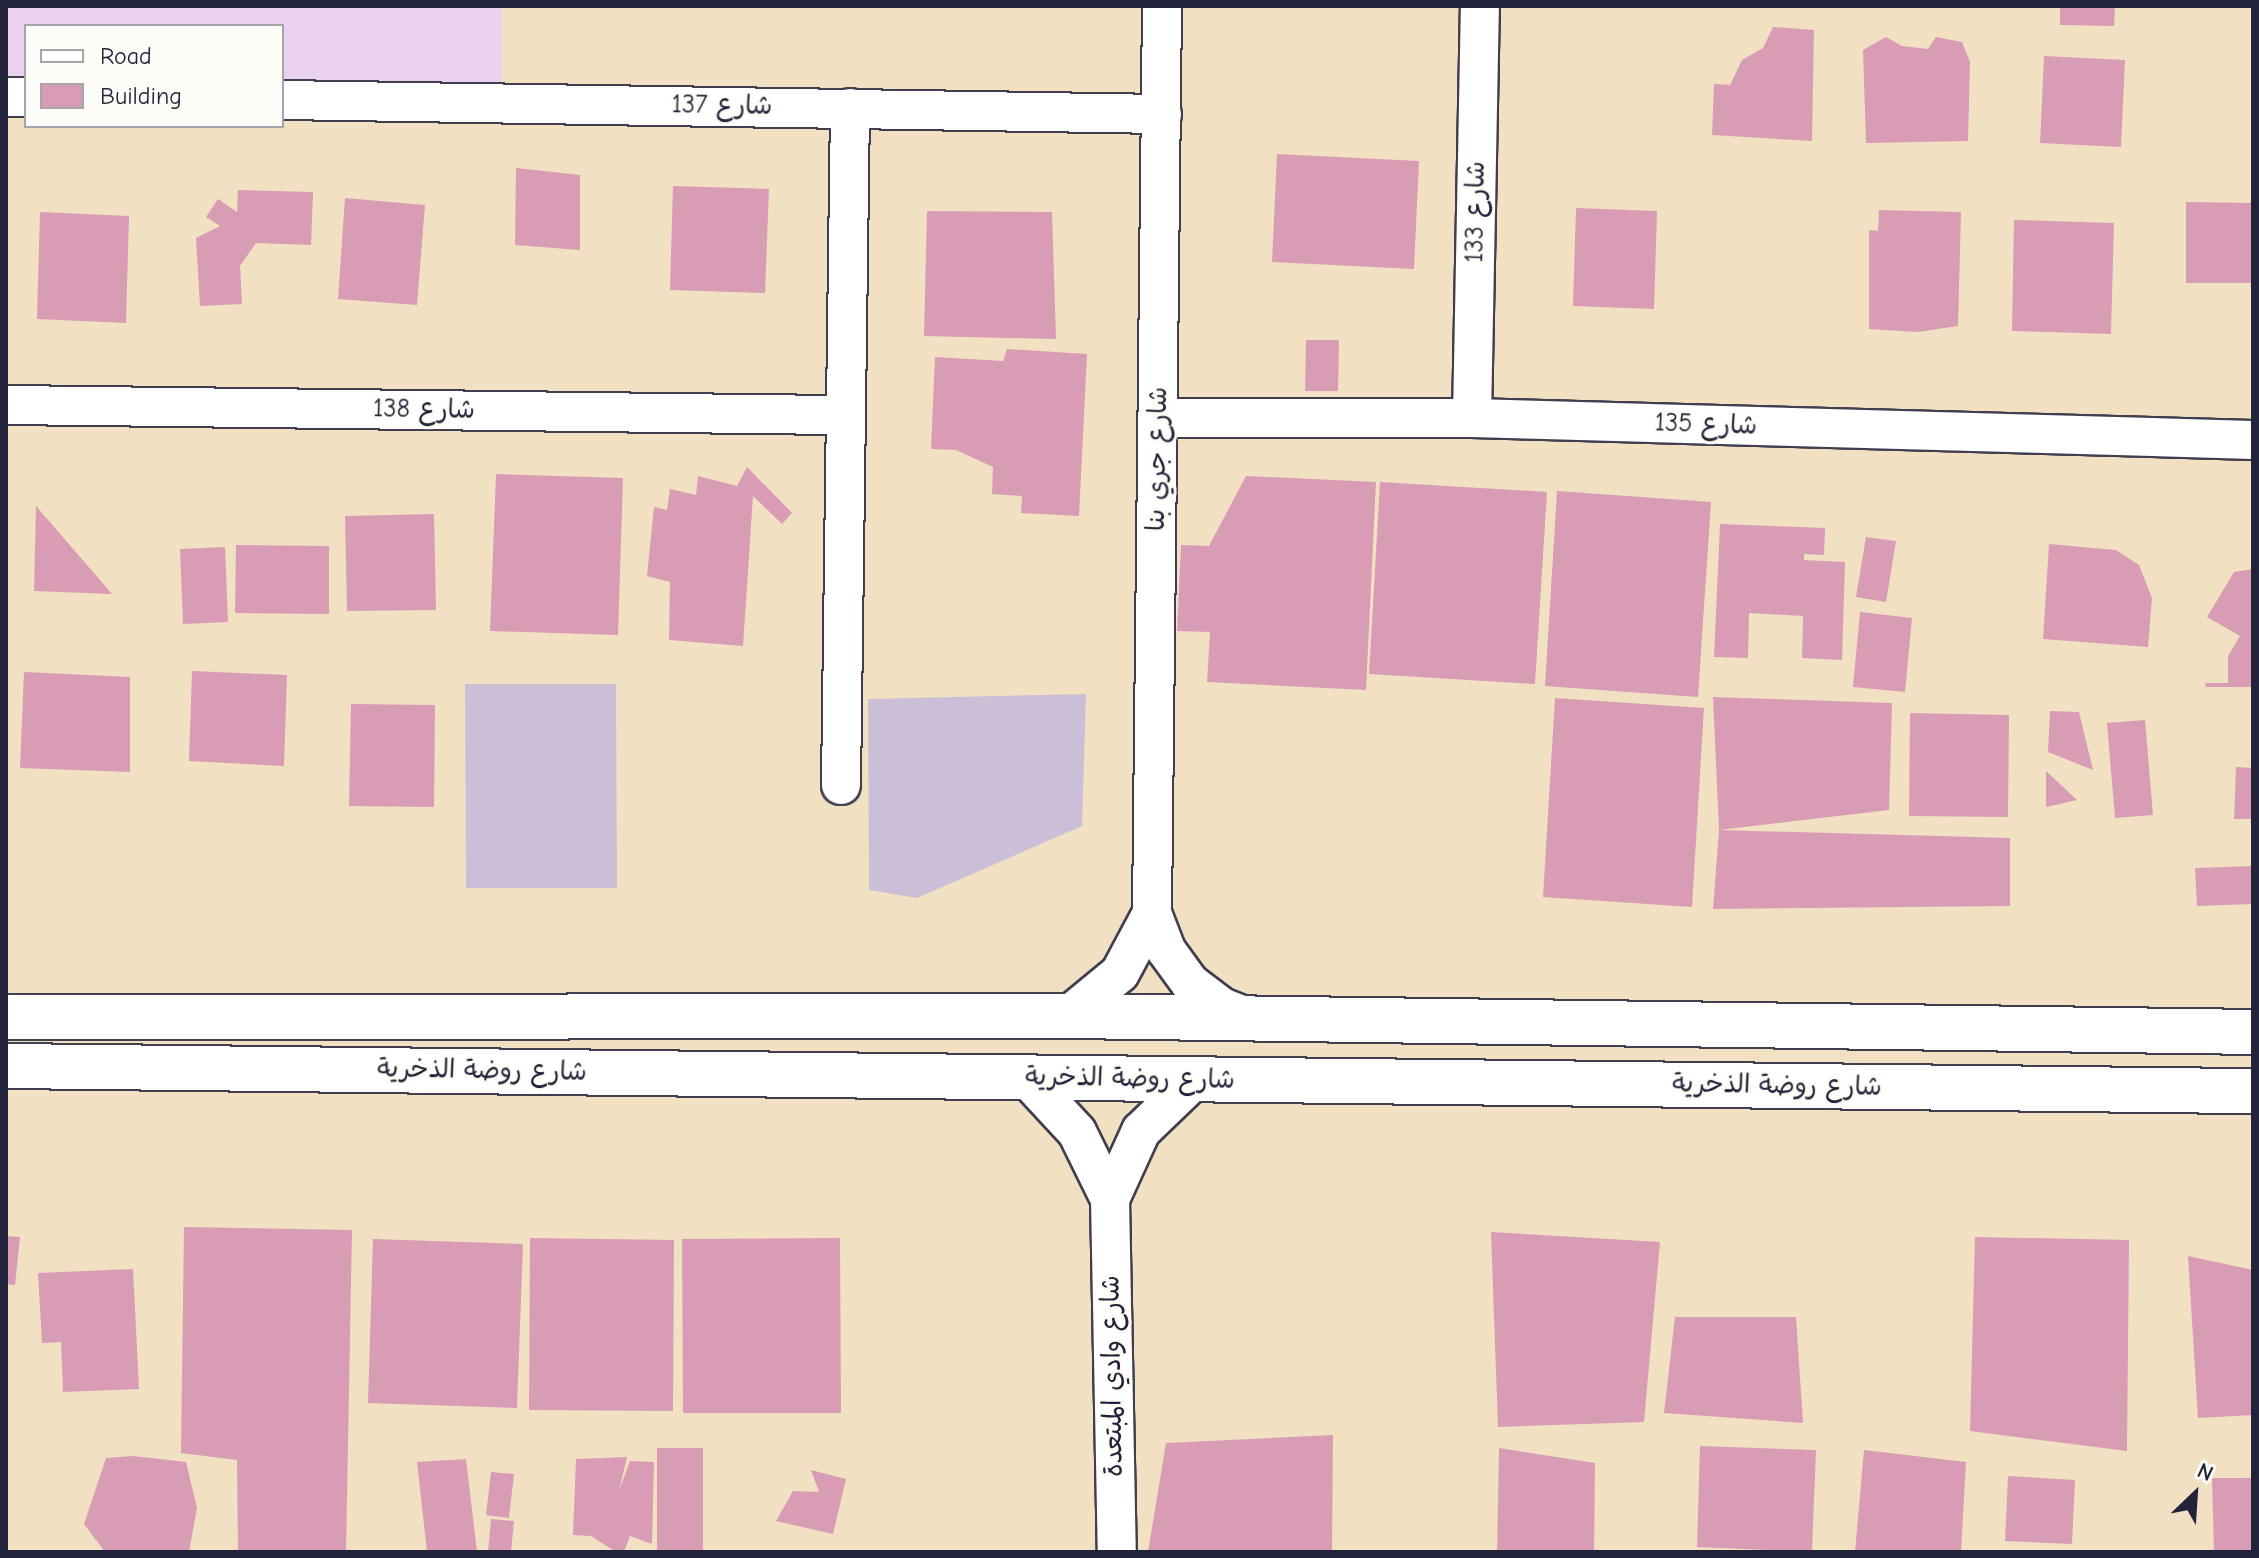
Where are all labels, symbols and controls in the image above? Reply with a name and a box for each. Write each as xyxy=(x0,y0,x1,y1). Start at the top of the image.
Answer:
legend xyxy=(24,24,284,128)
text: Road xyxy=(100,42,152,70)
text: Building xyxy=(100,82,182,110)
street label: شارع 137 xyxy=(671,90,773,122)
street label: شارع 133 xyxy=(1460,161,1492,263)
street label: شارع جري بنا xyxy=(1141,387,1175,531)
street label: شارع 138 xyxy=(373,394,475,426)
street label: شارع 135 xyxy=(1654,408,1758,442)
street label: شارع روضة الذخرية xyxy=(377,1054,587,1088)
street label: شارع روضة الذخرية xyxy=(1025,1062,1235,1096)
street label: شارع روضة الذخرية xyxy=(1672,1069,1882,1103)
street label: شارع وادي المبتعدة xyxy=(1096,1275,1130,1477)
north arrow xyxy=(2155,1454,2235,1534)
text: N xyxy=(2193,1457,2217,1487)

